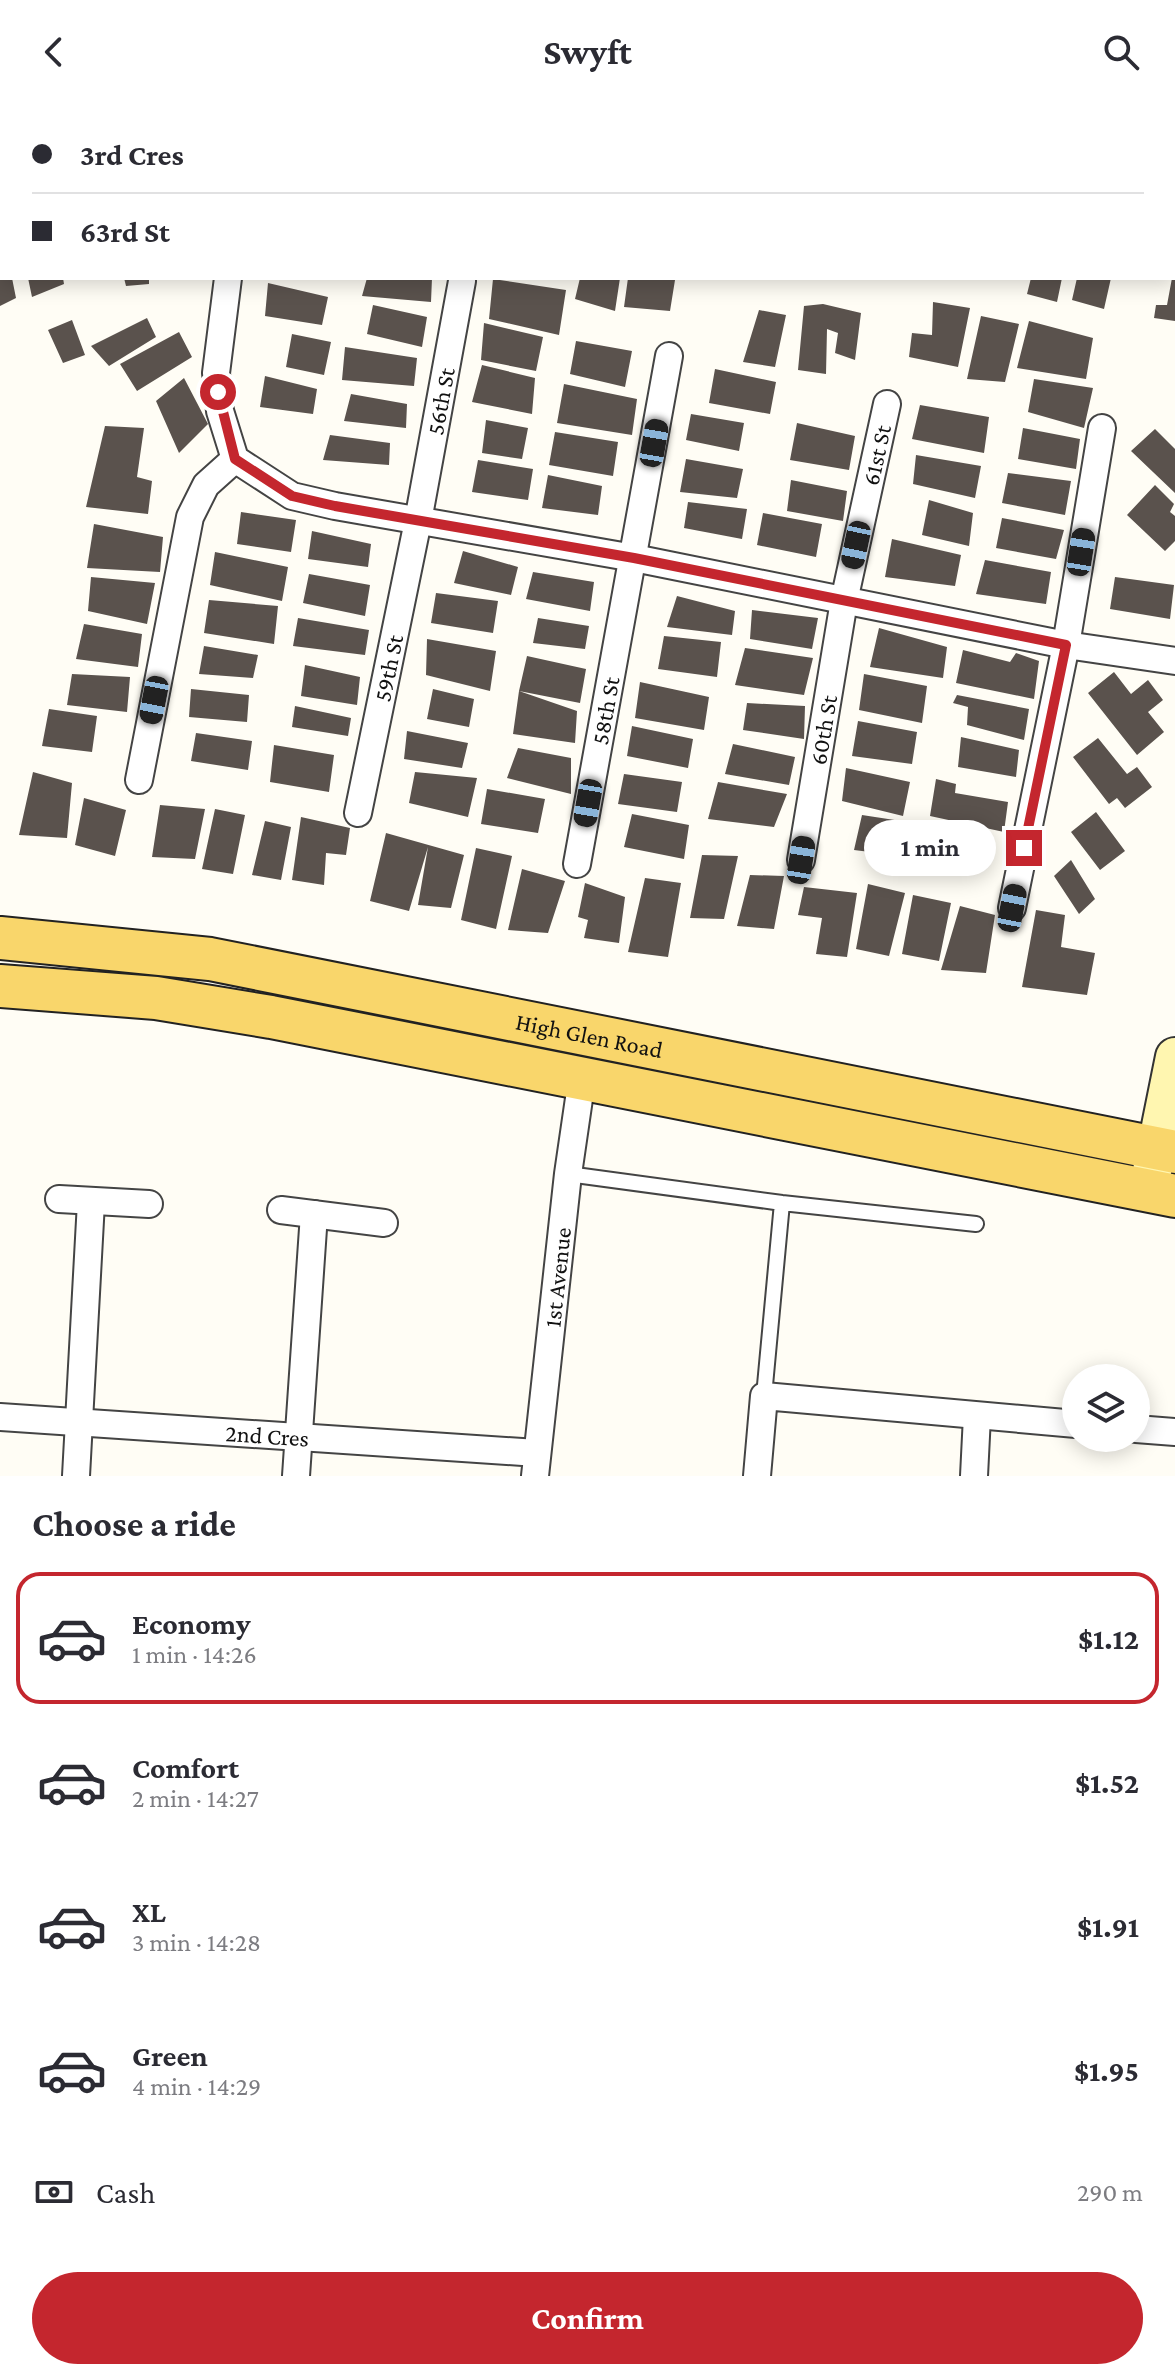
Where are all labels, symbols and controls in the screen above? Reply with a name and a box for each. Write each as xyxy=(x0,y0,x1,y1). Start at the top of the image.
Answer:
icon: back xyxy=(32,30,76,74)
icon: search xyxy=(1099,30,1143,74)
text: Swyft xyxy=(543,32,632,72)
text: 3rd Cres xyxy=(80,138,184,171)
text: 63rd St xyxy=(80,215,170,248)
street label: 56th St xyxy=(421,364,460,437)
route start xyxy=(200,374,236,410)
car xyxy=(638,417,670,469)
street label: 61st St xyxy=(856,421,896,488)
car xyxy=(839,519,873,571)
car xyxy=(1065,526,1097,578)
street label: 59th St xyxy=(368,631,408,704)
street label: 58th St xyxy=(585,673,624,747)
car xyxy=(138,674,170,726)
street label: 60th St xyxy=(804,692,842,767)
car xyxy=(572,777,604,829)
callout: 1 min xyxy=(864,820,996,876)
route end xyxy=(1006,830,1042,866)
text: 1 min xyxy=(900,833,960,862)
car xyxy=(785,834,817,886)
car xyxy=(996,882,1028,934)
street label: High Glen Road xyxy=(514,1007,666,1063)
street label: 1st Avenue xyxy=(538,1226,576,1329)
map controls xyxy=(1062,1364,1150,1452)
button: layers xyxy=(1062,1364,1150,1452)
street label: 2nd Cres xyxy=(225,1419,310,1451)
text: Choose a ride xyxy=(32,1504,236,1544)
icon: car xyxy=(36,1602,108,1674)
text: Economy xyxy=(132,1607,251,1640)
text: $1.12 xyxy=(1078,1622,1139,1655)
text: 1 min · 14:26 xyxy=(132,1640,257,1669)
icon: car xyxy=(36,1746,108,1818)
text: Comfort xyxy=(132,1751,239,1784)
text: $1.52 xyxy=(1075,1766,1139,1799)
text: 2 min · 14:27 xyxy=(132,1784,259,1813)
icon: car xyxy=(36,1890,108,1962)
text: XL xyxy=(132,1895,166,1928)
text: $1.91 xyxy=(1077,1910,1139,1943)
text: 3 min · 14:28 xyxy=(132,1928,261,1957)
icon: car xyxy=(36,2034,108,2106)
text: Green xyxy=(132,2039,208,2072)
text: $1.95 xyxy=(1074,2054,1139,2087)
text: 4 min · 14:29 xyxy=(132,2072,261,2101)
icon: cash xyxy=(32,2170,76,2214)
text: Cash xyxy=(96,2176,155,2209)
text: 290 m xyxy=(1077,2178,1143,2207)
button: Confirm xyxy=(32,2272,1143,2364)

